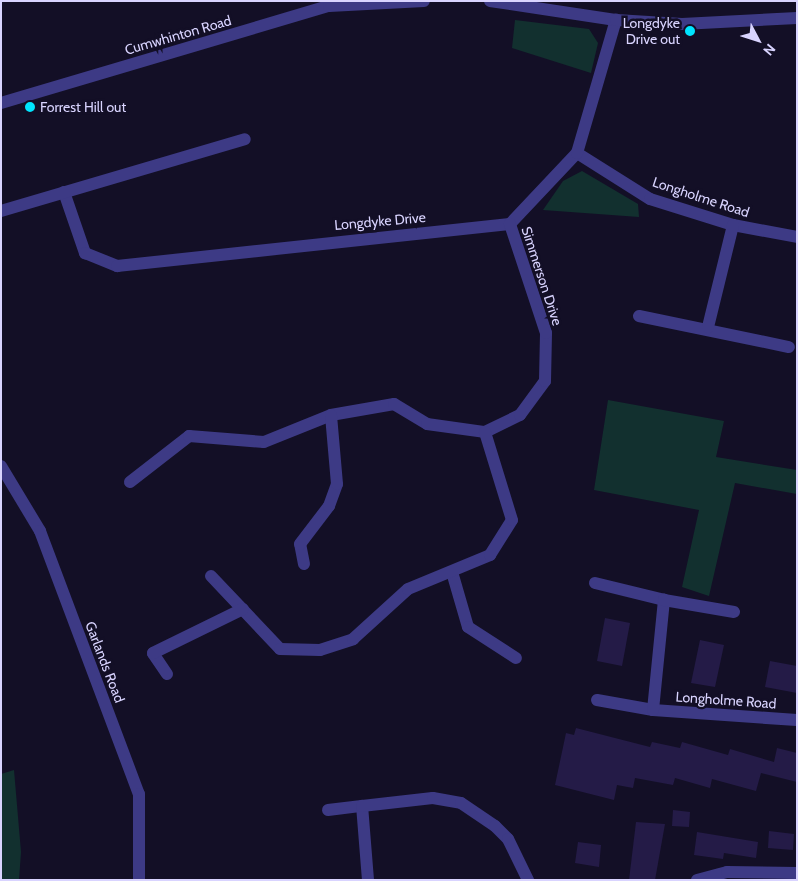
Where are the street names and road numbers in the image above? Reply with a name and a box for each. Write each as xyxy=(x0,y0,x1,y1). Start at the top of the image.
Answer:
street label: Cumwhinton Road xyxy=(123,12,233,58)
street label: Longholme Road xyxy=(650,173,752,221)
street label: Longdyke Drive xyxy=(333,209,427,233)
street label: Simmerson Drive xyxy=(518,224,566,328)
street label: Garlands Road xyxy=(82,619,128,705)
street label: Longholme Road xyxy=(675,688,777,712)

